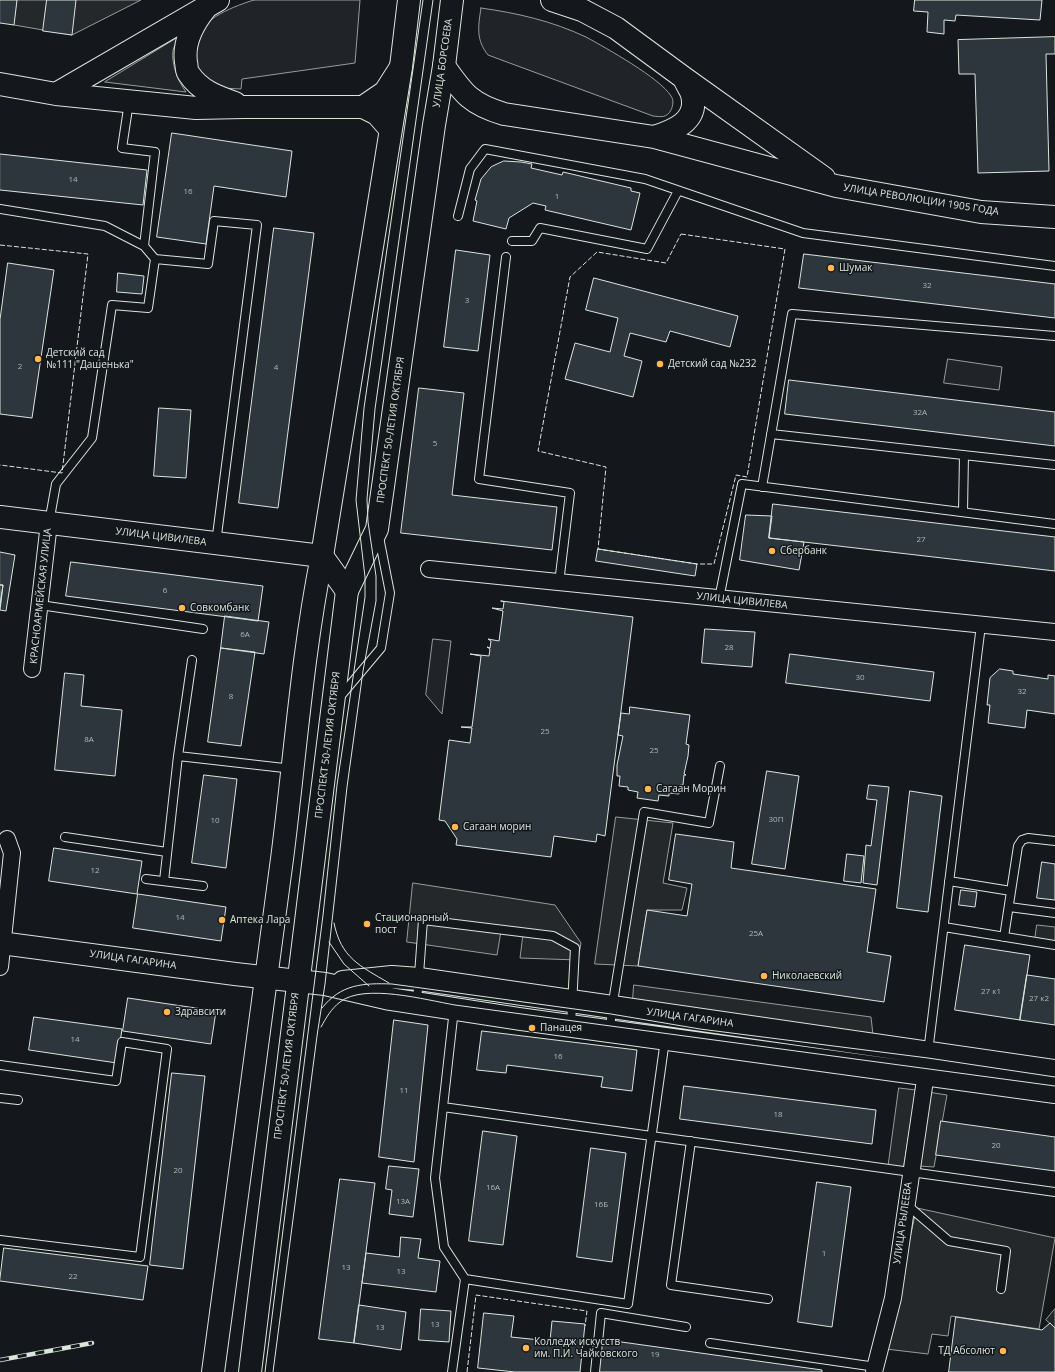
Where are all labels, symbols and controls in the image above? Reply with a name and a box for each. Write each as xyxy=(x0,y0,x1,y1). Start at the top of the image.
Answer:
street label: УЛИЦА БОРСОЕВА xyxy=(431,18,455,108)
house number: 14 xyxy=(68,175,78,185)
street label: УЛИЦА РЕВОЛЮЦИИ 1905 ГОДА xyxy=(842,182,1000,218)
house number: 16 xyxy=(183,187,193,197)
house number: 1 xyxy=(555,192,559,202)
place label: Шумак xyxy=(839,262,872,274)
marker: Шумак xyxy=(826,263,836,273)
house number: 32 xyxy=(922,281,932,291)
house number: 3 xyxy=(465,296,469,306)
place label: Детский сад №111 "Дашенька" xyxy=(46,347,134,370)
marker: Детский сад №111 "Дашенька" xyxy=(33,354,43,364)
street label: ПРОСПЕКТ 50-ЛЕТИЯ ОКТЯБРЯ xyxy=(375,356,407,504)
place label: Детский сад №232 xyxy=(668,358,756,370)
marker: Детский сад №232 xyxy=(655,359,665,369)
house number: 2 xyxy=(18,362,22,372)
house number: 4 xyxy=(274,363,278,373)
house number: 32А xyxy=(913,408,927,418)
house number: 5 xyxy=(433,439,437,449)
street label: УЛИЦА ЦИВИЛЕВА xyxy=(115,525,207,549)
street label: КРАСНОАРМЕЙСКАЯ УЛИЦА xyxy=(28,527,54,665)
house number: 27 xyxy=(916,535,926,545)
place label: Сбербанк xyxy=(780,545,827,557)
marker: Сбербанк xyxy=(767,546,777,556)
house number: 6 xyxy=(163,586,167,596)
street label: УЛИЦА ЦИВИЛЕВА xyxy=(696,590,788,612)
place label: Совкомбанк xyxy=(190,602,250,614)
marker: Совкомбанк xyxy=(177,603,187,613)
house number: 6А xyxy=(240,630,250,640)
house number: 28 xyxy=(724,643,734,653)
street label: ПРОСПЕКТ 50-ЛЕТИЯ ОКТЯБРЯ xyxy=(313,671,343,819)
house number: 30 xyxy=(855,673,865,683)
house number: 32 xyxy=(1017,687,1027,697)
house number: 8 xyxy=(229,692,233,702)
house number: 25 xyxy=(540,727,550,737)
house number: 8А xyxy=(84,735,94,745)
house number: 25 xyxy=(649,746,659,756)
place label: Сагаан Морин xyxy=(656,783,726,795)
marker: Сагаан Морин xyxy=(643,784,653,794)
house number: 30П xyxy=(769,815,783,825)
house number: 10 xyxy=(210,816,220,826)
place label: Сагаан морин xyxy=(463,821,531,833)
marker: Сагаан морин xyxy=(450,822,460,832)
house number: 12 xyxy=(90,866,100,876)
place label: Стационарный пост xyxy=(375,912,449,936)
house number: 14 xyxy=(175,913,185,923)
place label: Аптека Лара xyxy=(230,914,290,926)
marker: Аптека Лара xyxy=(217,915,227,925)
marker: Стационарный пост xyxy=(362,919,372,929)
house number: 25А xyxy=(749,929,763,939)
street label: УЛИЦА ГАГАРИНА xyxy=(89,948,177,972)
place label: Николаевский xyxy=(772,970,842,982)
marker: Николаевский xyxy=(759,971,769,981)
house number: 27 к1 xyxy=(981,987,1001,997)
street label: ПРОСПЕКТ 50-ЛЕТИЯ ОКТЯБРЯ xyxy=(272,992,302,1140)
house number: 27 к2 xyxy=(1029,994,1049,1004)
place label: Здравсити xyxy=(175,1006,226,1018)
street label: УЛИЦА ГАГАРИНА xyxy=(646,1006,734,1030)
marker: Здравсити xyxy=(162,1007,172,1017)
place label: Панацея xyxy=(540,1022,582,1034)
marker: Панацея xyxy=(527,1023,537,1033)
house number: 14 xyxy=(70,1035,80,1045)
house number: 16 xyxy=(553,1052,563,1062)
house number: 11 xyxy=(399,1086,409,1096)
house number: 18 xyxy=(773,1110,783,1120)
house number: 20 xyxy=(991,1141,1001,1151)
house number: 20 xyxy=(173,1166,183,1176)
street label: УЛИЦА РЫЛЕЕВА xyxy=(891,1181,915,1265)
house number: 16А xyxy=(486,1183,500,1193)
house number: 13А xyxy=(396,1197,410,1207)
house number: 16Б xyxy=(594,1200,608,1210)
house number: 1 xyxy=(822,1249,826,1259)
house number: 13 xyxy=(341,1263,351,1273)
house number: 13 xyxy=(396,1267,406,1277)
house number: 22 xyxy=(68,1272,78,1282)
house number: 13 xyxy=(430,1320,440,1330)
house number: 13 xyxy=(375,1323,385,1333)
place label: Колледж искусств им. П.И. Чайковского xyxy=(534,1336,638,1360)
marker: Колледж искусств им. П.И. Чайковского xyxy=(521,1343,531,1353)
place label: ТД Абсолют xyxy=(938,1345,995,1357)
marker: ТД Абсолют xyxy=(998,1346,1008,1356)
house number: 19 xyxy=(650,1350,660,1360)

